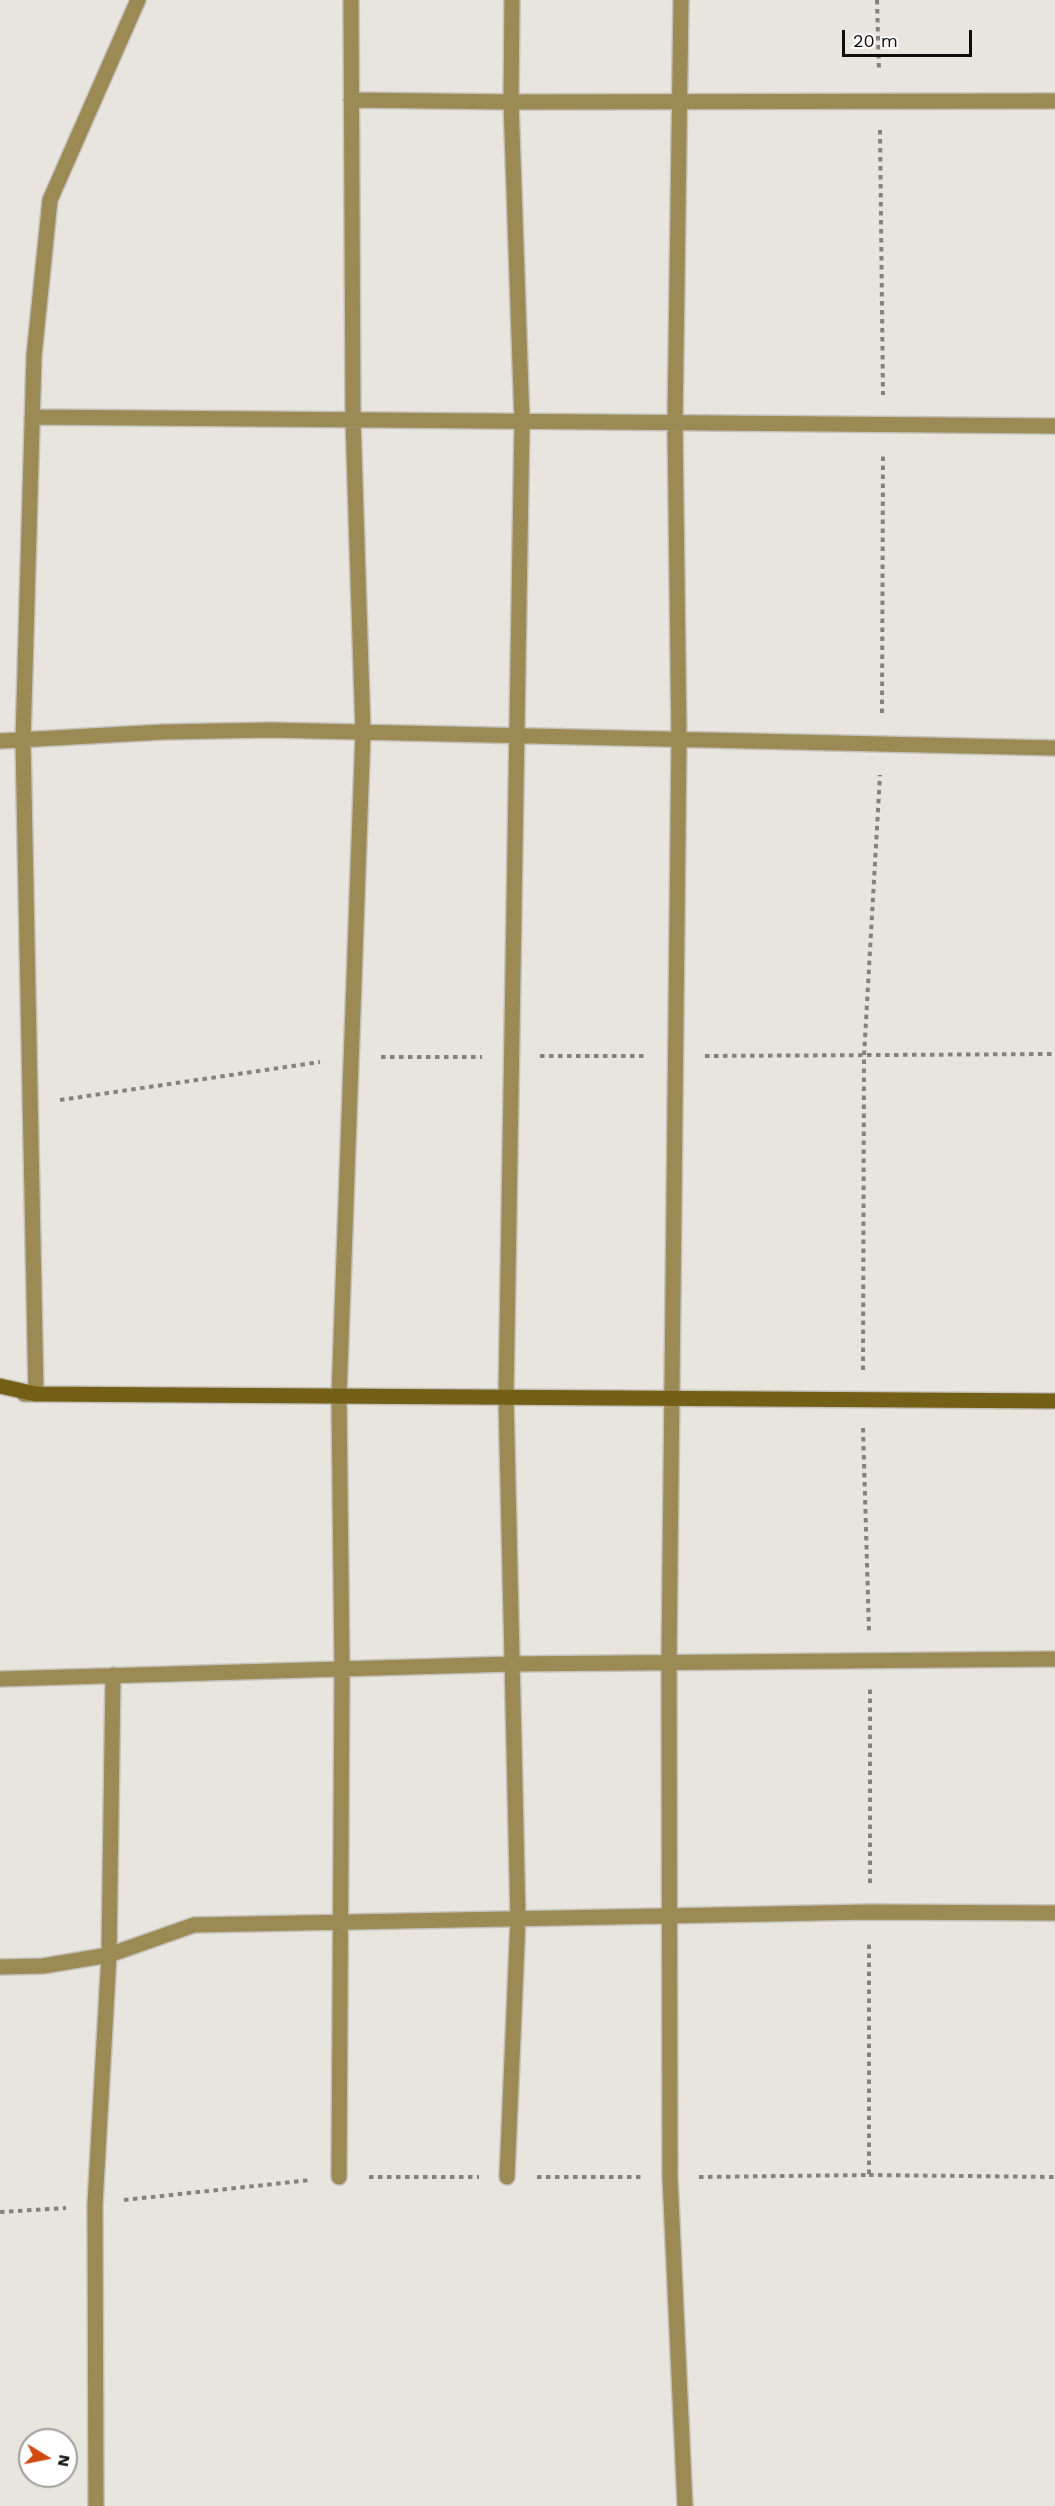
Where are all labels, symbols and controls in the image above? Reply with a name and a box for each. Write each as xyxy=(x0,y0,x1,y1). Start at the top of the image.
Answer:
scale bar xyxy=(845,18,976,56)
text: 20 m xyxy=(853,30,898,51)
north arrow xyxy=(18,2428,78,2488)
text: N xyxy=(54,2453,75,2468)

